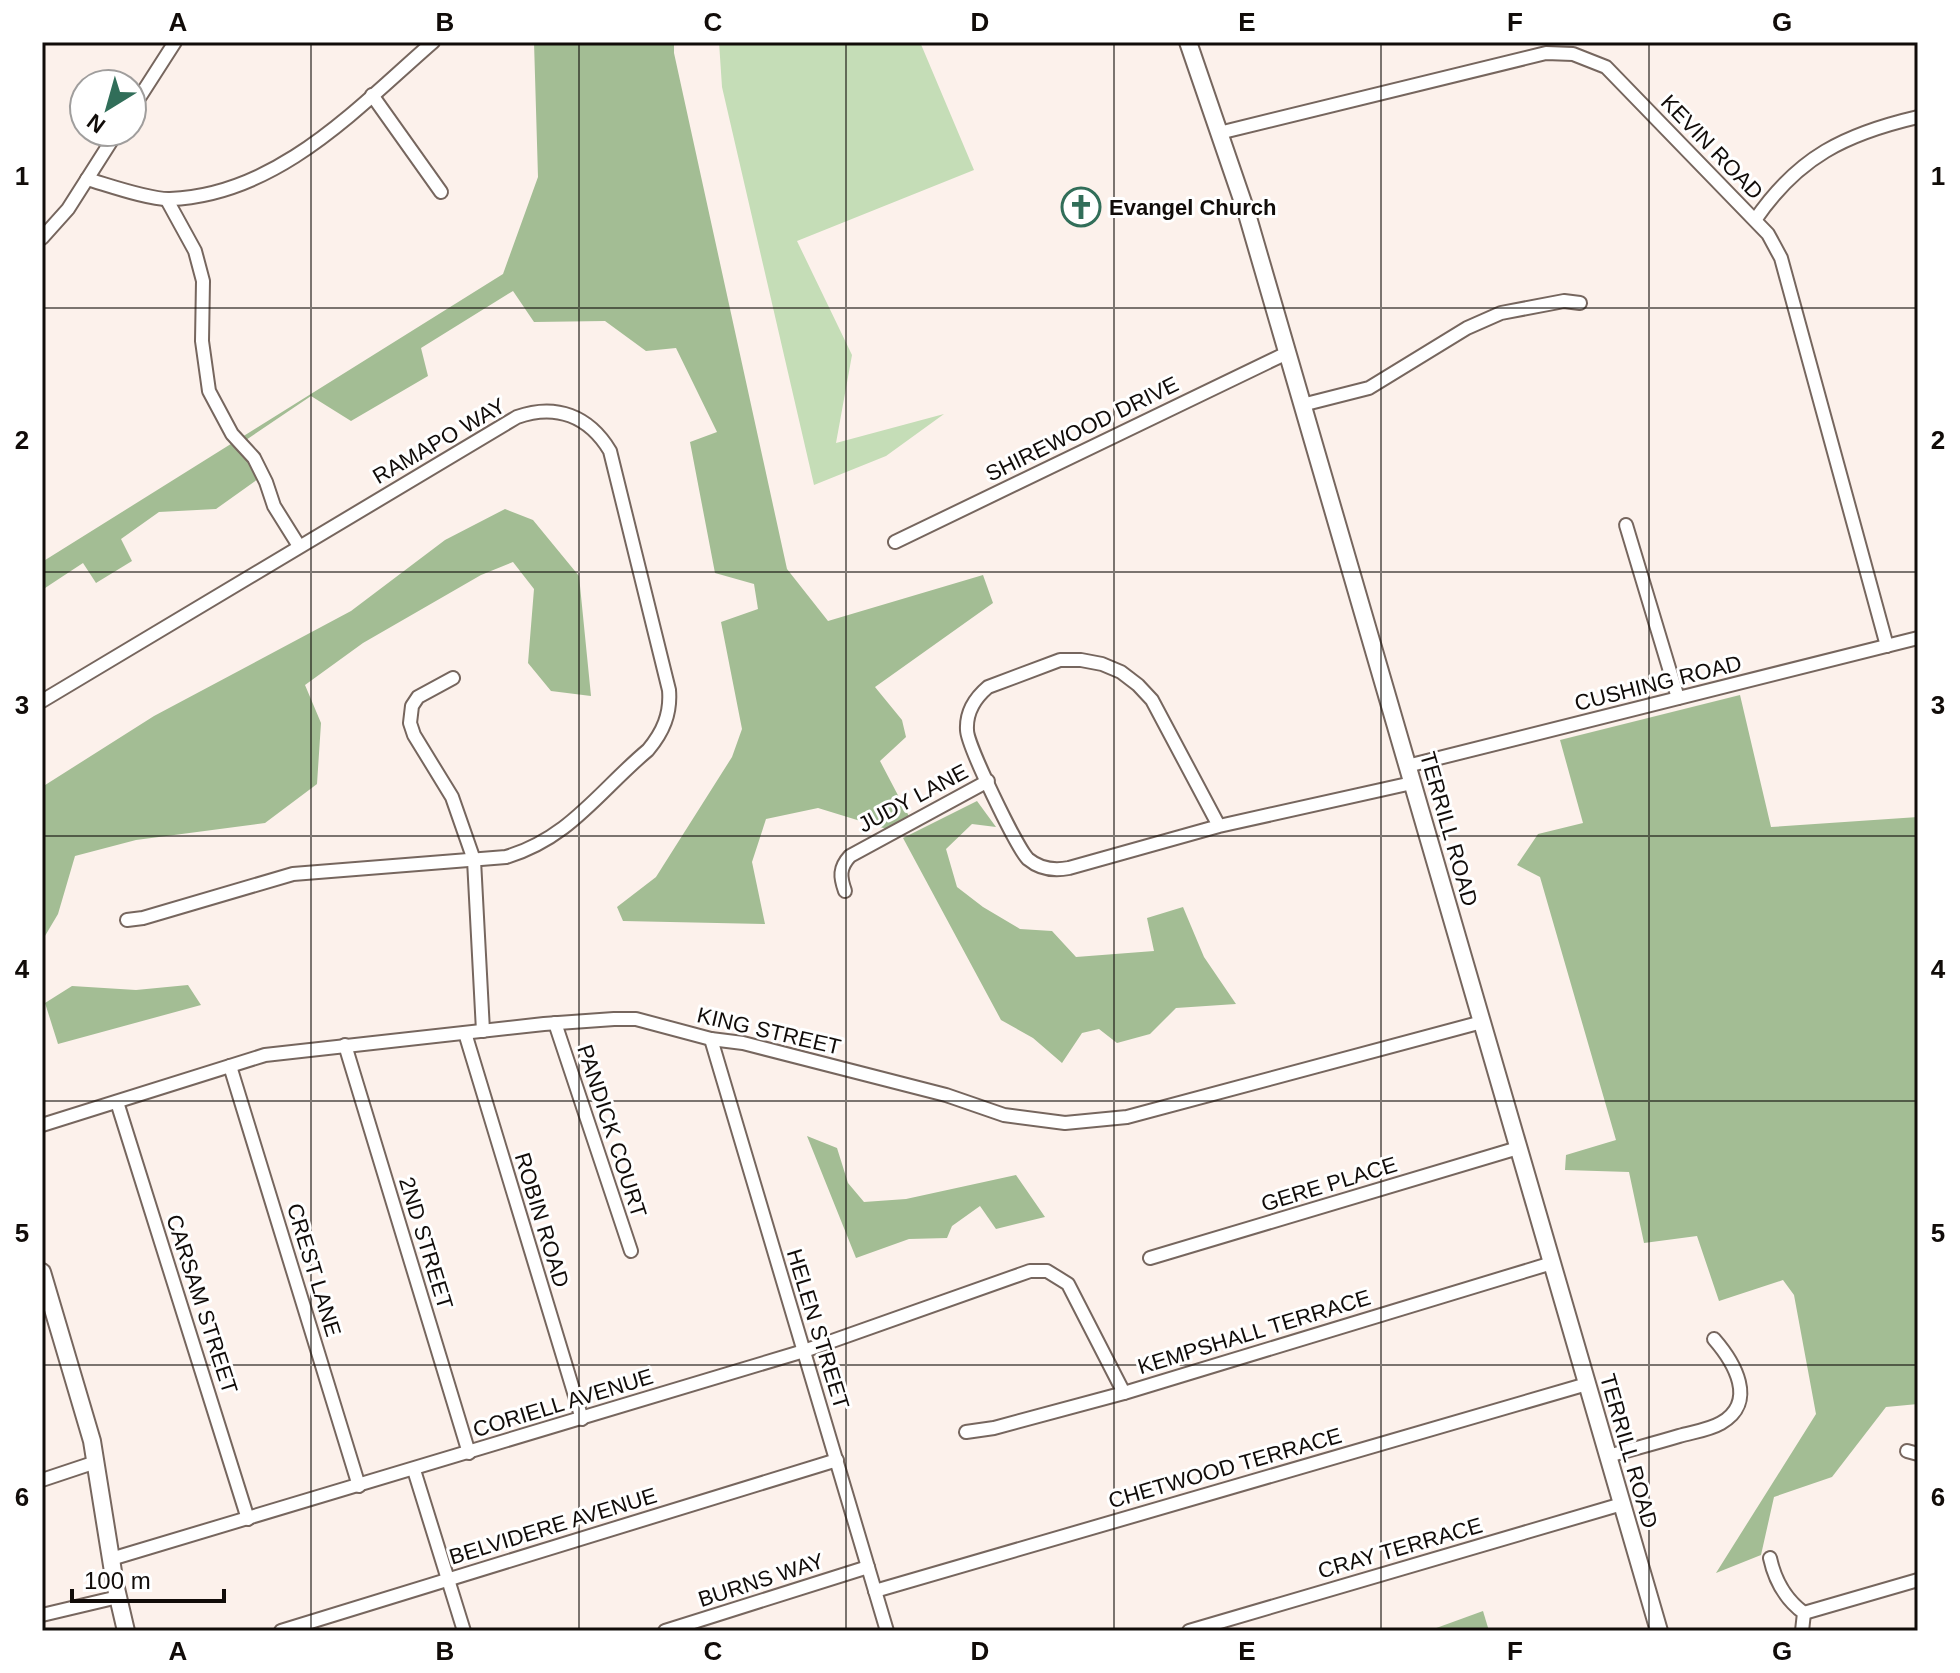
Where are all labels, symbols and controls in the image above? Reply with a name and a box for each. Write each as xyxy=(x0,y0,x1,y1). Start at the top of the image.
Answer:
text: A xyxy=(169,7,188,37)
text: B xyxy=(436,7,454,37)
text: C xyxy=(704,7,723,37)
text: D xyxy=(971,7,989,37)
text: E xyxy=(1238,7,1256,37)
text: F xyxy=(1507,7,1523,37)
text: G xyxy=(1772,7,1792,37)
north arrow xyxy=(68,68,148,148)
street label: KEVIN ROAD xyxy=(1656,90,1768,204)
text: N xyxy=(82,109,110,138)
text: 1 xyxy=(15,161,29,191)
text: 1 xyxy=(1931,161,1945,191)
church icon: Evangel Church xyxy=(1060,186,1102,228)
place label: Evangel Church xyxy=(1109,195,1276,220)
street label: SHIREWOOD DRIVE xyxy=(981,371,1183,487)
street label: RAMAPO WAY xyxy=(368,393,510,489)
text: 2 xyxy=(15,425,29,455)
text: 2 xyxy=(1931,425,1945,455)
street label: CUSHING ROAD xyxy=(1572,650,1744,716)
text: 3 xyxy=(15,690,29,720)
text: 3 xyxy=(1931,690,1945,720)
street label: TERRILL ROAD xyxy=(1415,749,1483,909)
street label: JUDY LANE xyxy=(854,759,972,837)
text: 4 xyxy=(15,954,30,984)
text: 4 xyxy=(1931,954,1946,984)
street label: KING STREET xyxy=(695,1002,843,1060)
street label: PANDICK COURT xyxy=(572,1041,652,1221)
street label: ROBIN ROAD xyxy=(510,1150,574,1290)
street label: GERE PLACE xyxy=(1258,1151,1400,1217)
street label: 2ND STREET xyxy=(394,1174,458,1312)
street label: CREST LANE xyxy=(282,1200,346,1340)
street label: CARSAM STREET xyxy=(161,1211,243,1397)
text: 5 xyxy=(15,1218,29,1248)
text: 5 xyxy=(1931,1218,1945,1248)
street label: HELEN STREET xyxy=(782,1246,854,1412)
street label: KEMPSHALL TERRACE xyxy=(1135,1285,1373,1379)
street label: CORIELL AVENUE xyxy=(470,1364,656,1442)
street label: TERRILL ROAD xyxy=(1595,1371,1663,1531)
street label: CHETWOOD TERRACE xyxy=(1105,1423,1345,1513)
text: 6 xyxy=(15,1482,29,1512)
text: 6 xyxy=(1931,1482,1945,1512)
street label: BELVIDERE AVENUE xyxy=(446,1483,660,1569)
street label: CRAY TERRACE xyxy=(1315,1513,1485,1583)
street label: BURNS WAY xyxy=(695,1548,827,1612)
scale bar xyxy=(72,1553,224,1603)
text: 100 m xyxy=(84,1567,151,1594)
text: A xyxy=(169,1636,188,1666)
text: B xyxy=(436,1636,454,1666)
text: C xyxy=(704,1636,723,1666)
text: D xyxy=(971,1636,989,1666)
text: E xyxy=(1238,1636,1256,1666)
text: F xyxy=(1507,1636,1523,1666)
text: G xyxy=(1772,1636,1792,1666)

